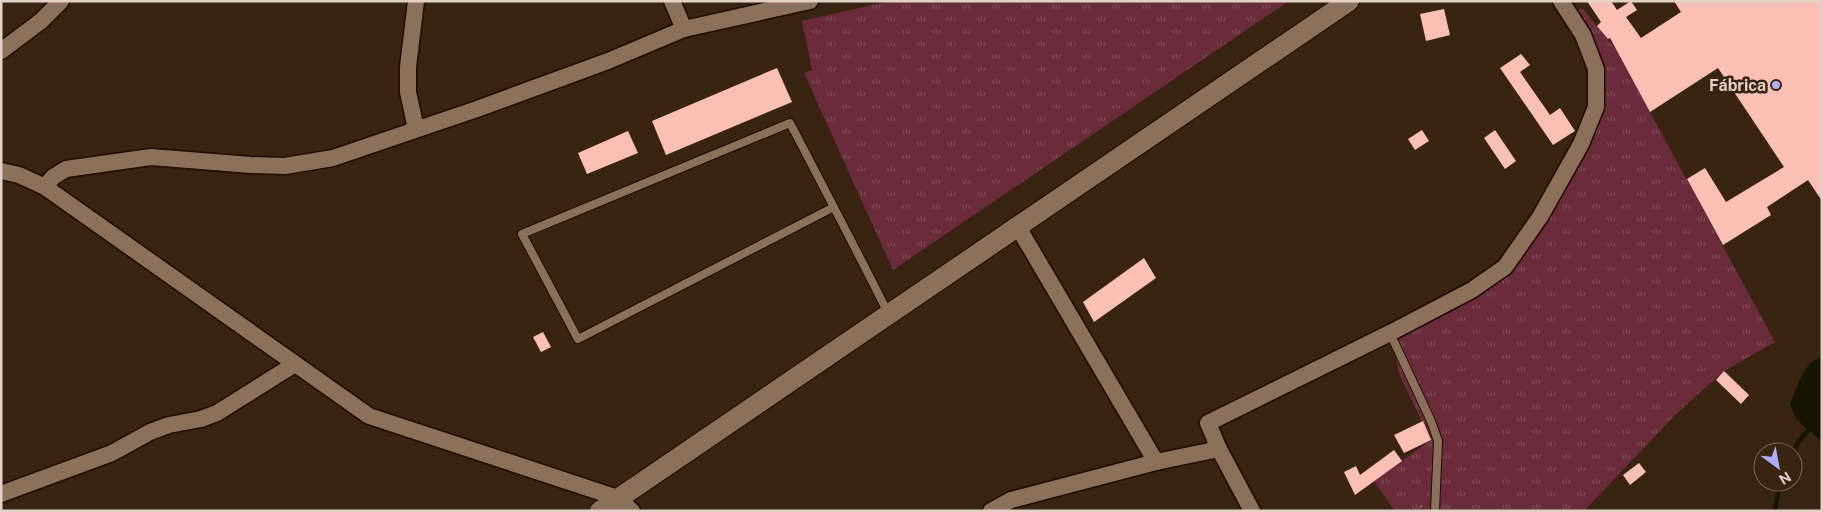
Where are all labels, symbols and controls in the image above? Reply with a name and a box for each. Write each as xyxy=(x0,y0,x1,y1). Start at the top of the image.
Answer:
place label: Fábrica xyxy=(1709,76,1766,95)
marker: Fábrica xyxy=(1770,79,1782,91)
north arrow xyxy=(1753,442,1803,492)
text: N xyxy=(1776,468,1794,488)

